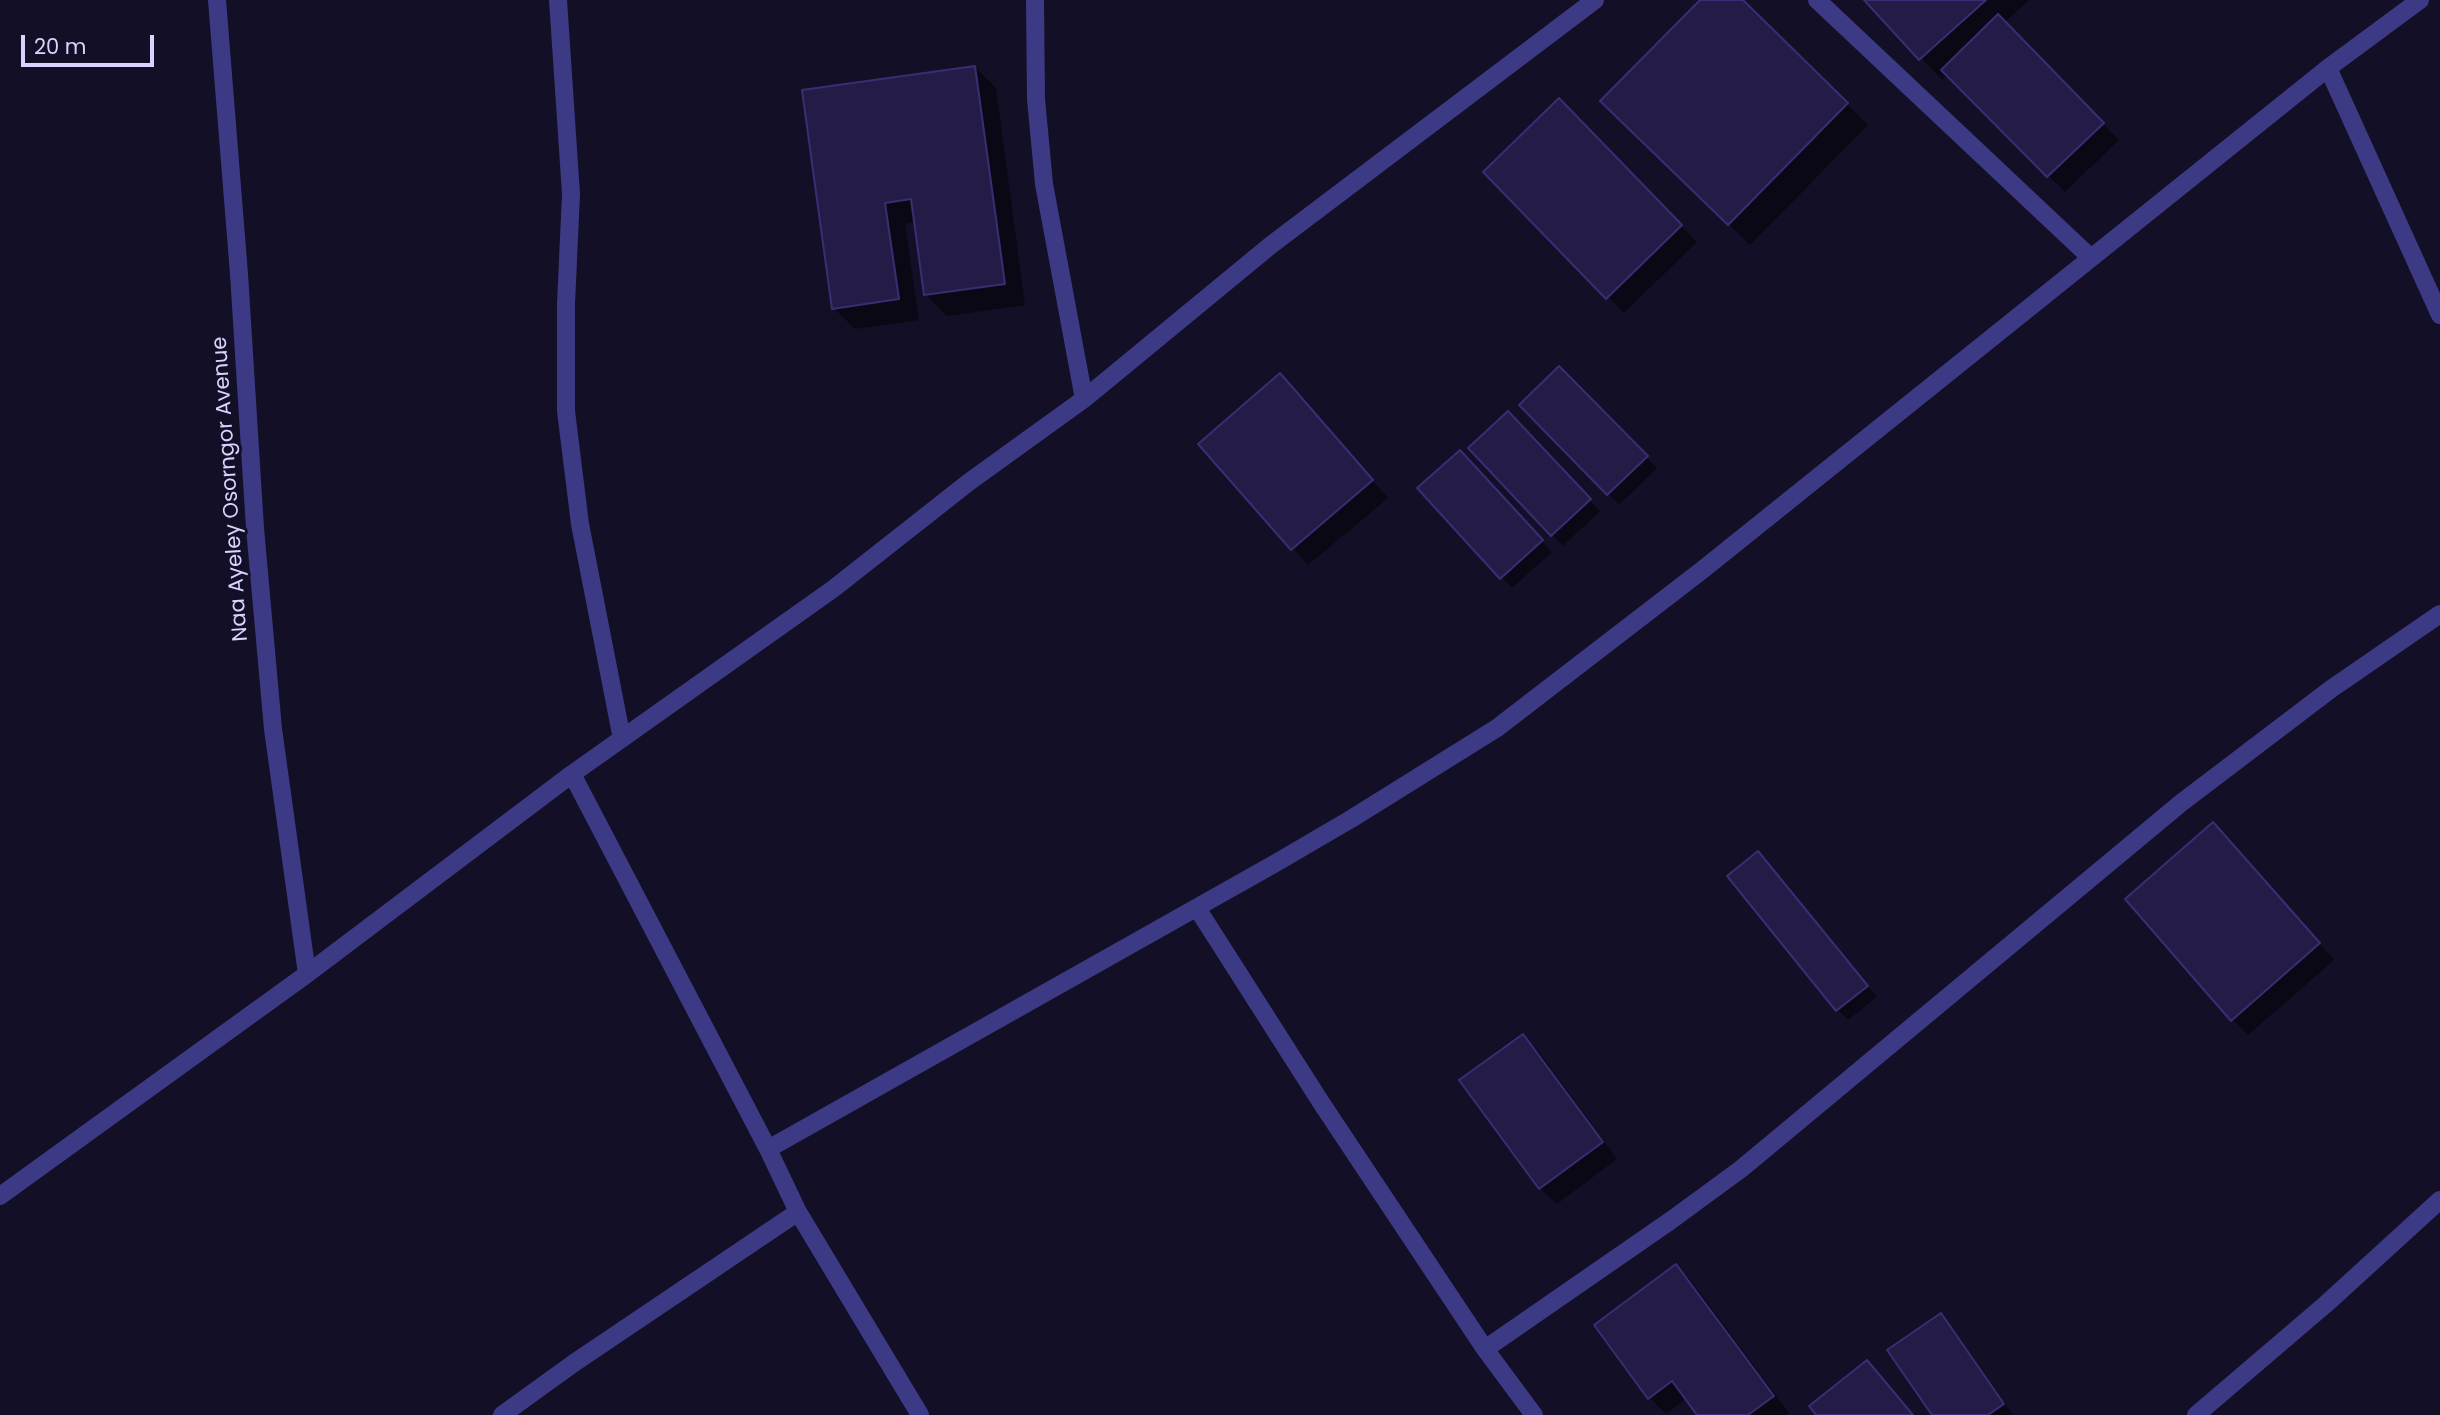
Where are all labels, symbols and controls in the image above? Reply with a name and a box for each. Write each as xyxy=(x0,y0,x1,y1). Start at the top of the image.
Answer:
scale bar xyxy=(24,21,158,65)
text: 20 m xyxy=(34,32,87,61)
street label: Naa Ayeley Osorngor Avenue xyxy=(208,336,254,642)

